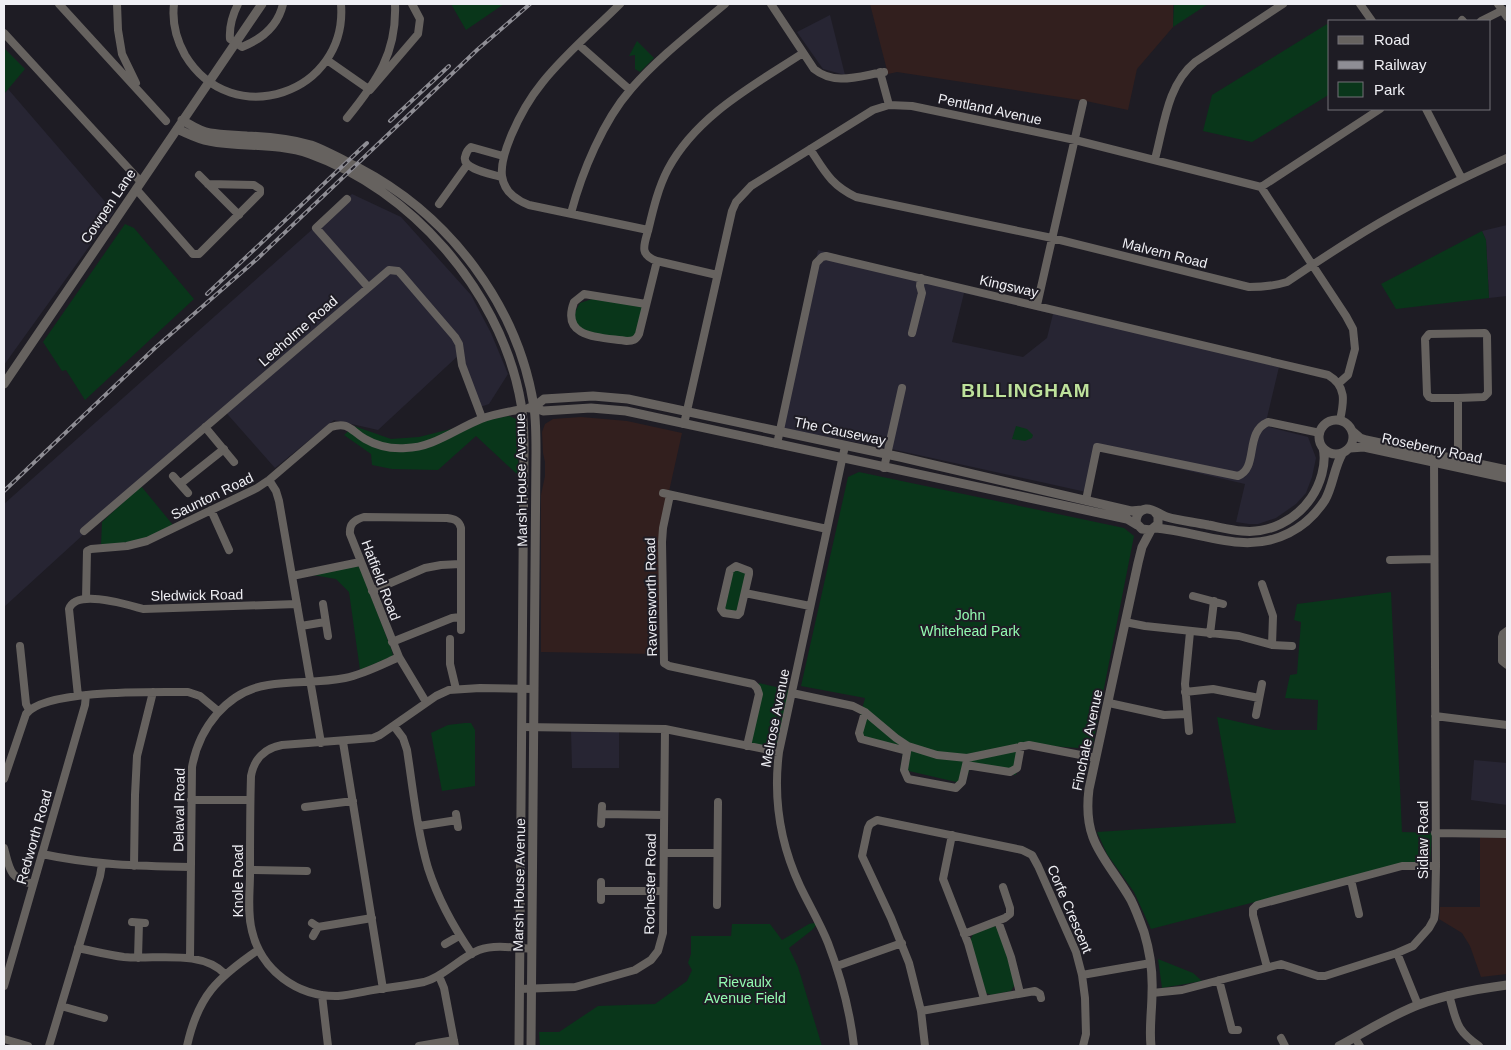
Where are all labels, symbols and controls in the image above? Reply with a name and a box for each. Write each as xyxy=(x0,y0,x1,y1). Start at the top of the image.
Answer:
legend xyxy=(1328,20,1491,110)
text: Road xyxy=(1374,31,1410,48)
text: Railway xyxy=(1374,56,1427,73)
text: Park xyxy=(1374,81,1405,98)
street label: Pentland Avenue xyxy=(937,90,1044,128)
street label: Cowpen Lane xyxy=(77,166,139,246)
street label: Malvern Road xyxy=(1121,235,1209,271)
street label: Kingsway xyxy=(978,271,1040,301)
street label: Leeholme Road xyxy=(255,293,341,369)
district label: BILLINGHAM xyxy=(961,380,1091,401)
street label: Marsh House Avenue xyxy=(512,413,530,547)
street label: The Causeway xyxy=(793,413,887,449)
street label: Roseberry Road xyxy=(1380,430,1484,466)
street label: Saunton Road xyxy=(168,469,256,523)
street label: Ravensworth Road xyxy=(642,537,660,657)
street label: Hatfield Road xyxy=(358,538,404,622)
street label: Sledwick Road xyxy=(151,586,243,604)
park label: John Whitehead Park xyxy=(920,607,1021,639)
street label: Melrose Avenue xyxy=(758,667,792,769)
street label: Finchale Avenue xyxy=(1068,688,1106,792)
street label: Delaval Road xyxy=(170,768,188,852)
street label: Redworth Road xyxy=(13,788,55,886)
street label: Sidlaw Road xyxy=(1415,801,1431,879)
street label: Marsh House Avenue xyxy=(510,818,528,952)
street label: Rochester Road xyxy=(641,833,659,935)
street label: Knole Road xyxy=(230,844,246,918)
street label: Corfe Crescent xyxy=(1044,863,1096,956)
park label: Rievaulx Avenue Field xyxy=(704,974,786,1006)

